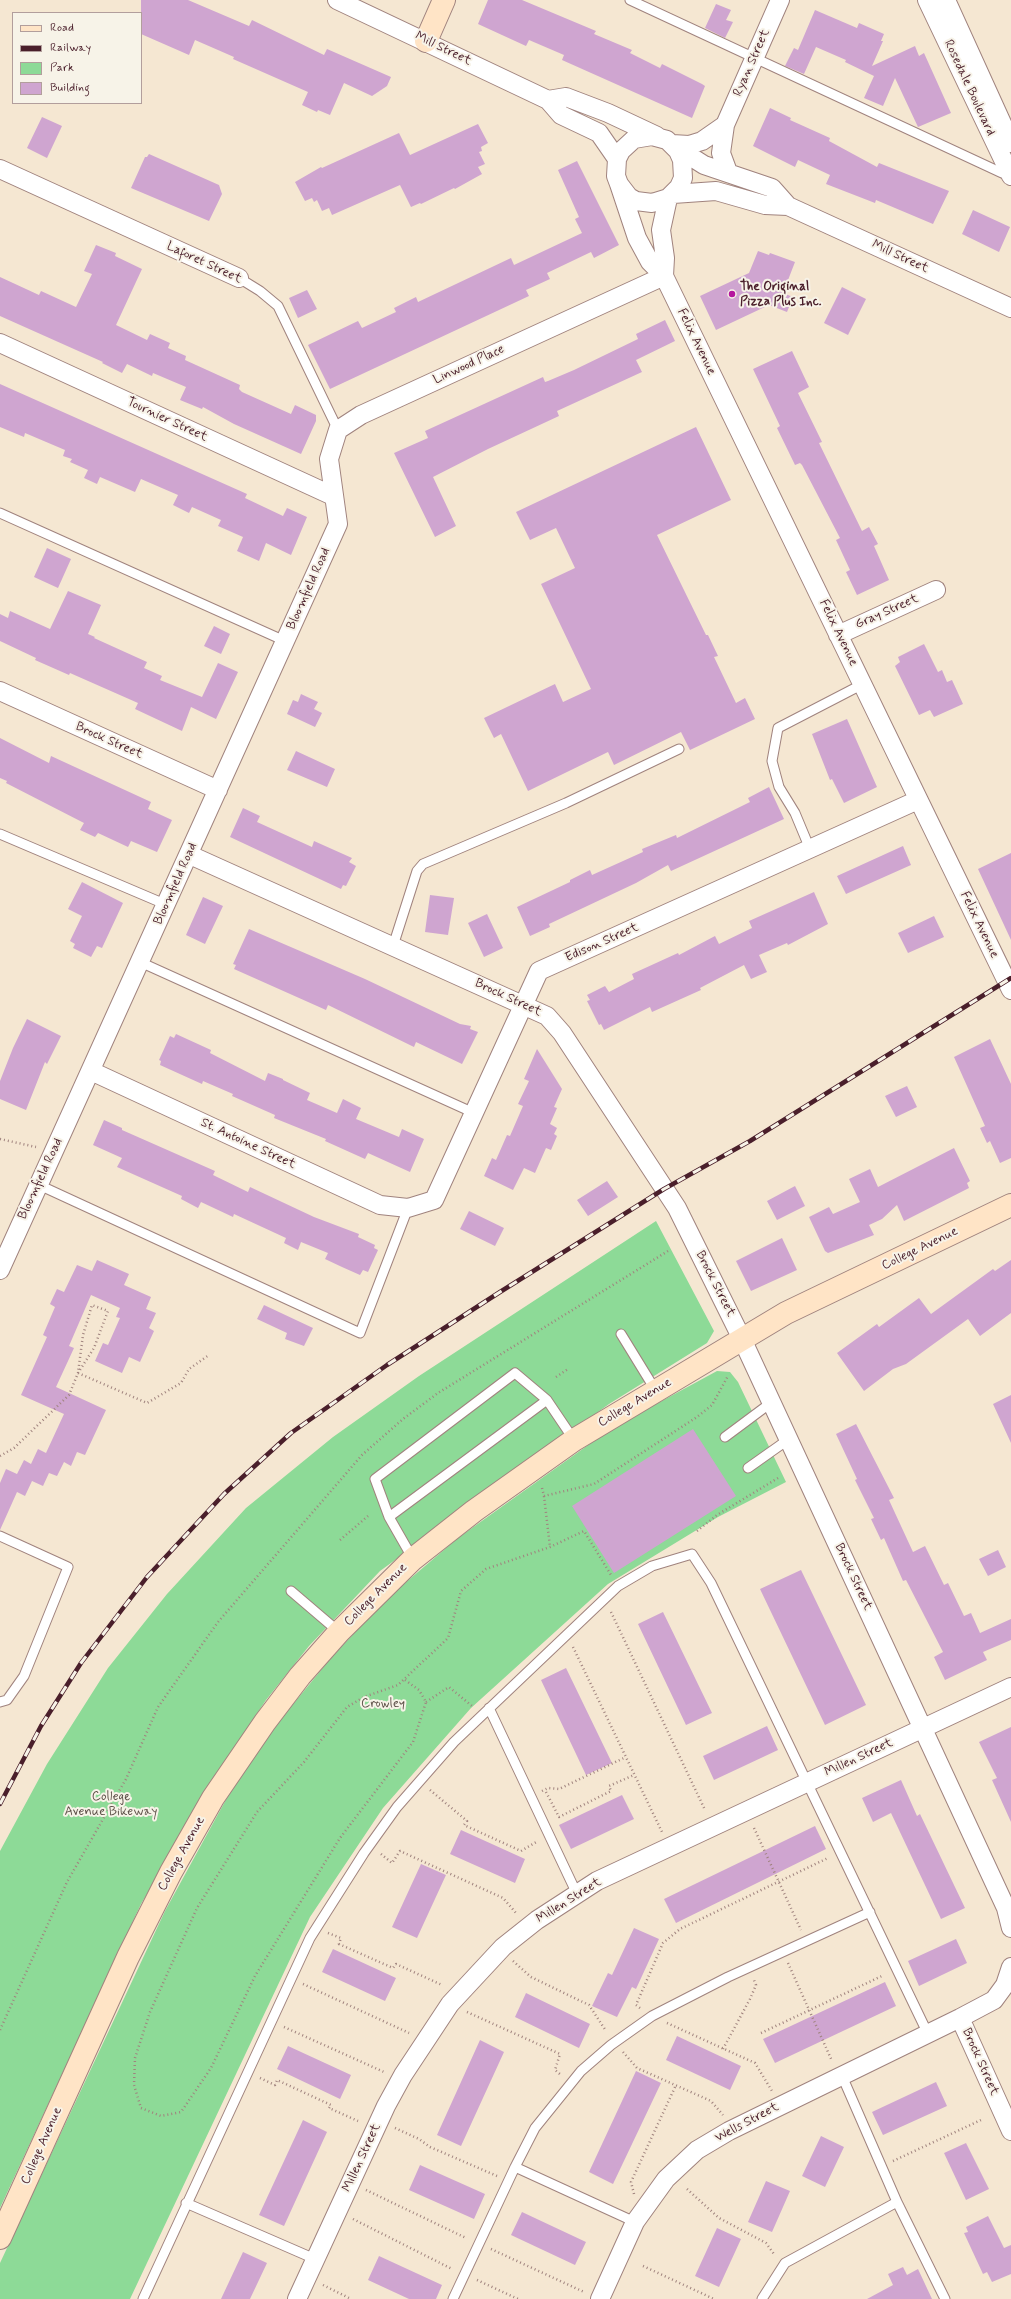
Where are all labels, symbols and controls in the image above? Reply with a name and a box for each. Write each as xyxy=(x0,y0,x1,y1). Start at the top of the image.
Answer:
legend xyxy=(12,12,142,104)
text: Road xyxy=(50,20,74,36)
street label: Ryan Street xyxy=(730,27,774,99)
street label: Mill Street xyxy=(412,29,474,69)
street label: Rosedale Boulevard xyxy=(940,38,998,138)
text: Railway xyxy=(50,40,91,56)
text: Park xyxy=(50,60,74,76)
text: Building xyxy=(50,80,90,96)
street label: Mill Street xyxy=(869,237,931,277)
street label: Laforet Street xyxy=(164,239,244,287)
place label: The Original Pizza Plus Inc. xyxy=(740,279,821,310)
marker: The Original Pizza Plus Inc. xyxy=(727,289,737,299)
street label: Felix Avenue xyxy=(673,306,719,378)
street label: Linwood Place xyxy=(431,342,507,388)
street label: Tournier Street xyxy=(124,394,210,446)
street label: Bloomfield Road xyxy=(284,546,334,632)
street label: Gray Street xyxy=(853,591,921,633)
street label: Felix Avenue xyxy=(815,597,861,669)
street label: Brock Street xyxy=(73,719,145,763)
street label: Bloomfield Road xyxy=(151,841,201,927)
street label: Felix Avenue xyxy=(956,889,1002,961)
street label: Edison Street xyxy=(563,920,641,966)
street label: Brock Street xyxy=(472,976,544,1020)
street label: St. Antoine Street xyxy=(198,1115,298,1173)
street label: Bloomfield Road xyxy=(15,1136,67,1222)
street label: College Avenue xyxy=(879,1224,961,1274)
street label: Brock Street xyxy=(692,1248,738,1320)
street label: College Avenue xyxy=(595,1375,675,1431)
street label: Brock Street xyxy=(831,1541,875,1613)
street label: College Avenue xyxy=(341,1560,411,1630)
park label: Crowley xyxy=(361,1696,405,1712)
street label: Millen Street xyxy=(822,1735,896,1781)
park label: College Avenue Bikeway xyxy=(65,1789,157,1820)
street label: College Avenue xyxy=(155,1814,209,1894)
street label: Millen Street xyxy=(534,1875,604,1927)
street label: Brock Street xyxy=(958,2026,1002,2098)
street label: Wells Street xyxy=(712,2100,782,2146)
street label: College Avenue xyxy=(18,2105,66,2187)
street label: Millen Street xyxy=(339,2121,385,2195)

